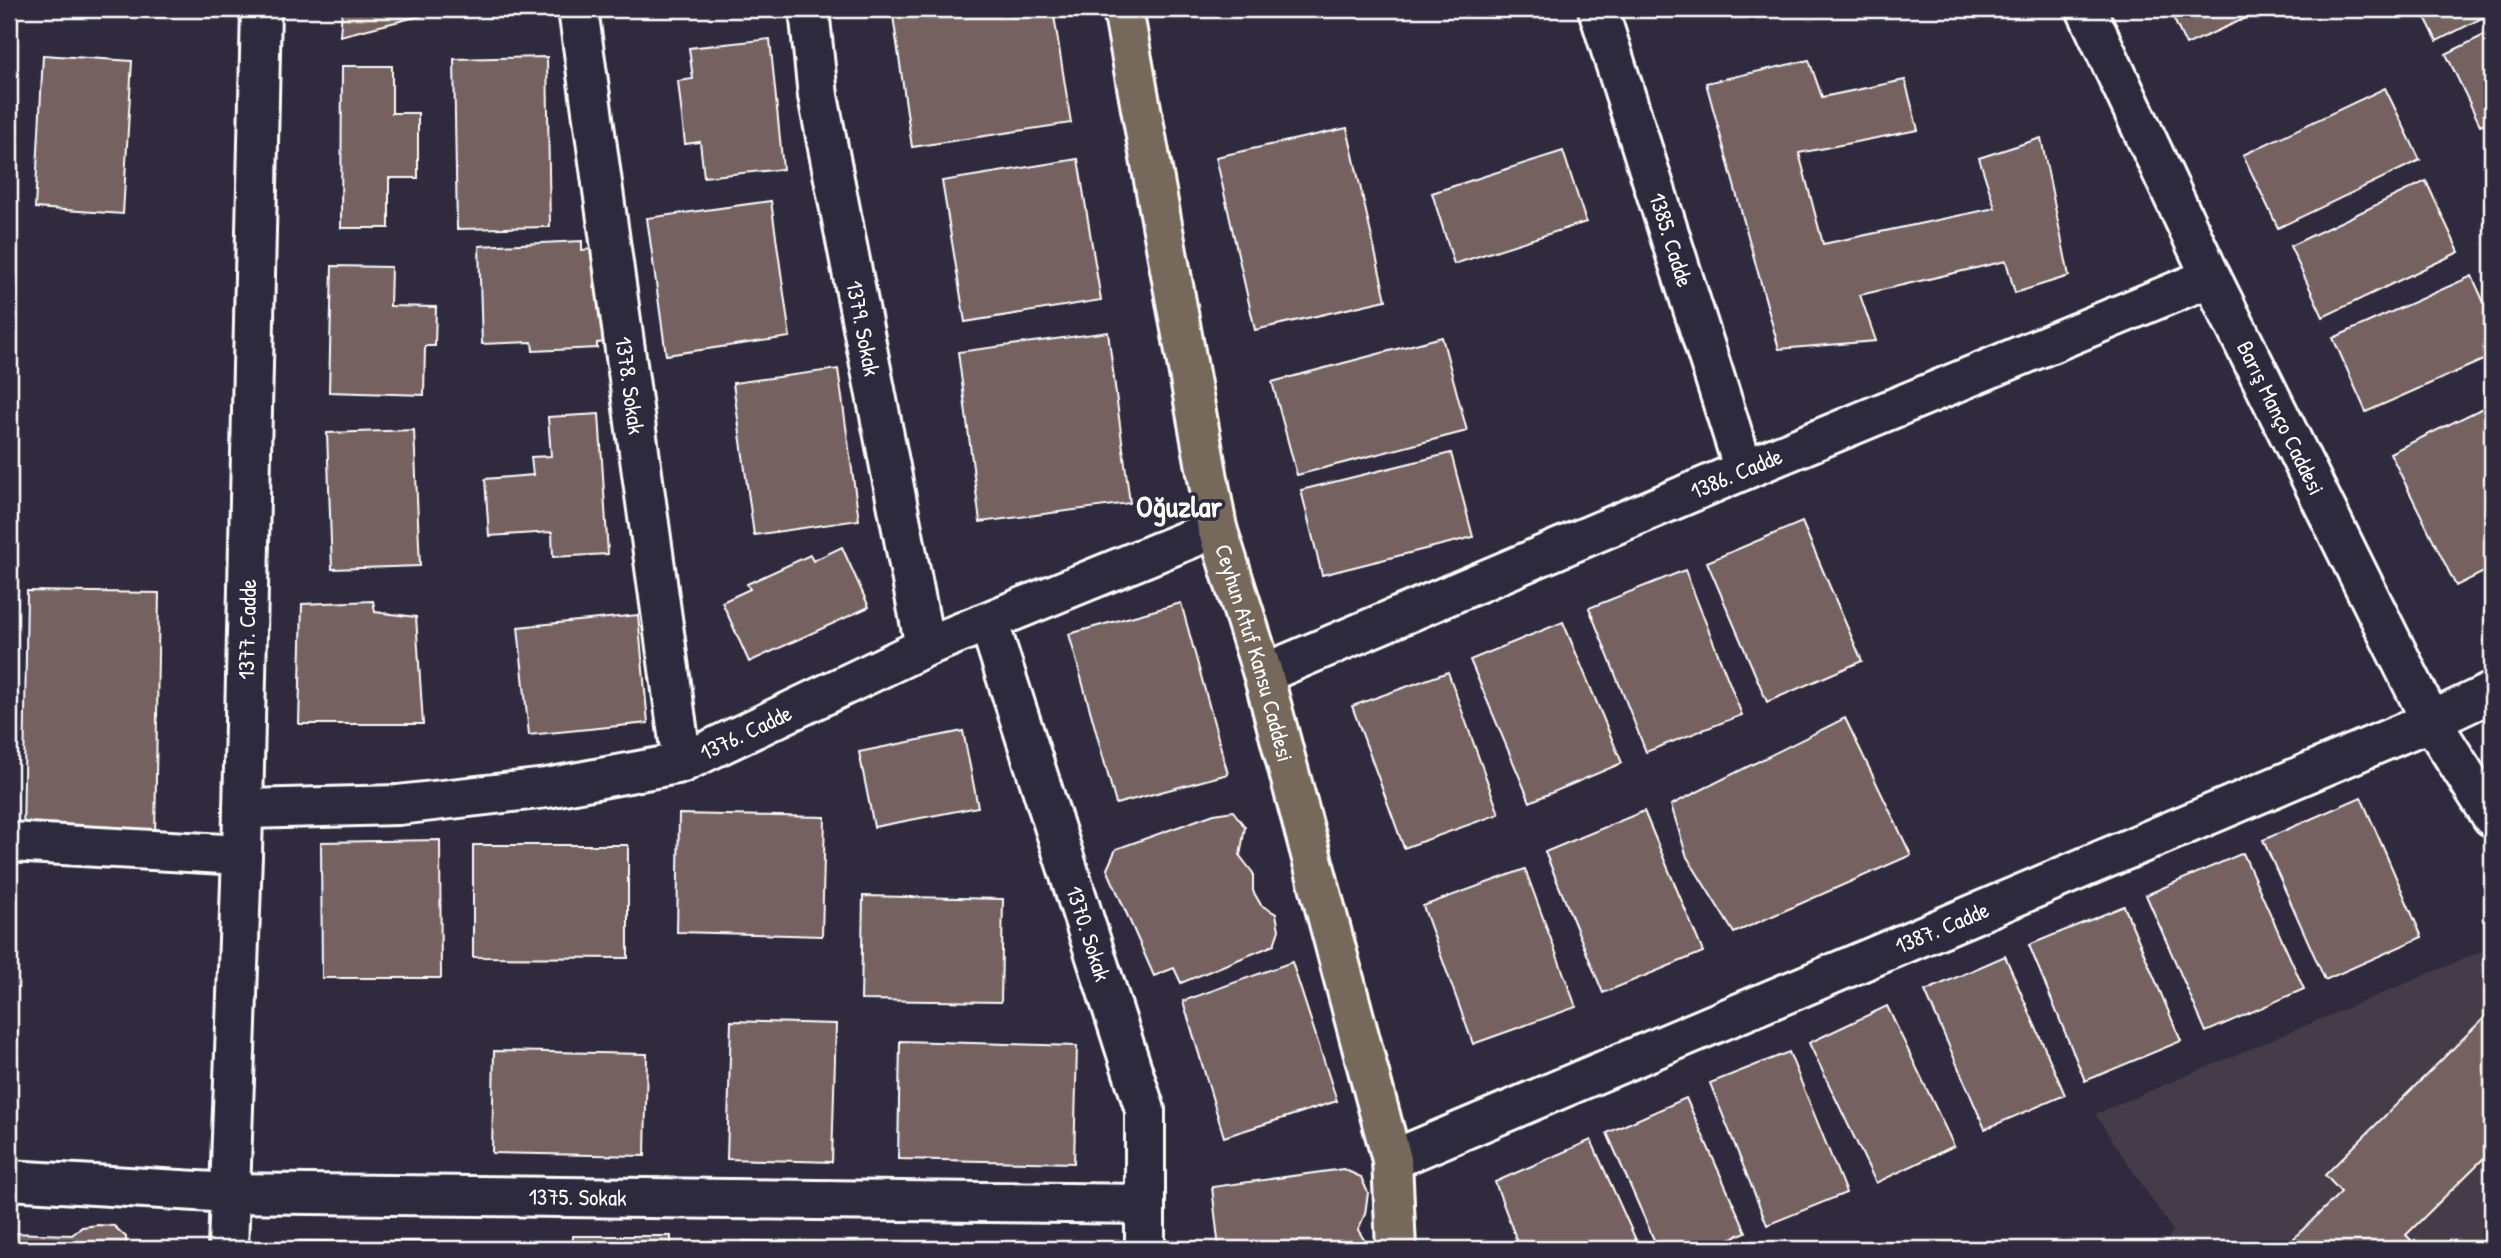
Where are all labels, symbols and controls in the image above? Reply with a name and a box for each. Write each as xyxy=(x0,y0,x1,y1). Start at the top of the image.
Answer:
street label: 1385. Cadde xyxy=(1642,188,1701,291)
street label: 1379. Sokak xyxy=(839,278,888,379)
street label: 1378. Sokak xyxy=(608,335,653,437)
street label: Barış Manço Caddesi xyxy=(2230,335,2333,500)
street label: 1386. Cadde xyxy=(1685,440,1787,506)
district label: Oğuzlar xyxy=(1136,486,1223,527)
street label: Ceyhun Atuf Kansu Caddesi xyxy=(1208,540,1302,765)
street label: 1377. Cadde xyxy=(230,579,263,680)
street label: 1376. Cadde xyxy=(695,697,797,767)
street label: 1370. Sokak xyxy=(1059,882,1119,985)
street label: 1387. Cadde xyxy=(1890,894,1993,961)
street label: 1375. Sokak xyxy=(528,1181,627,1213)

